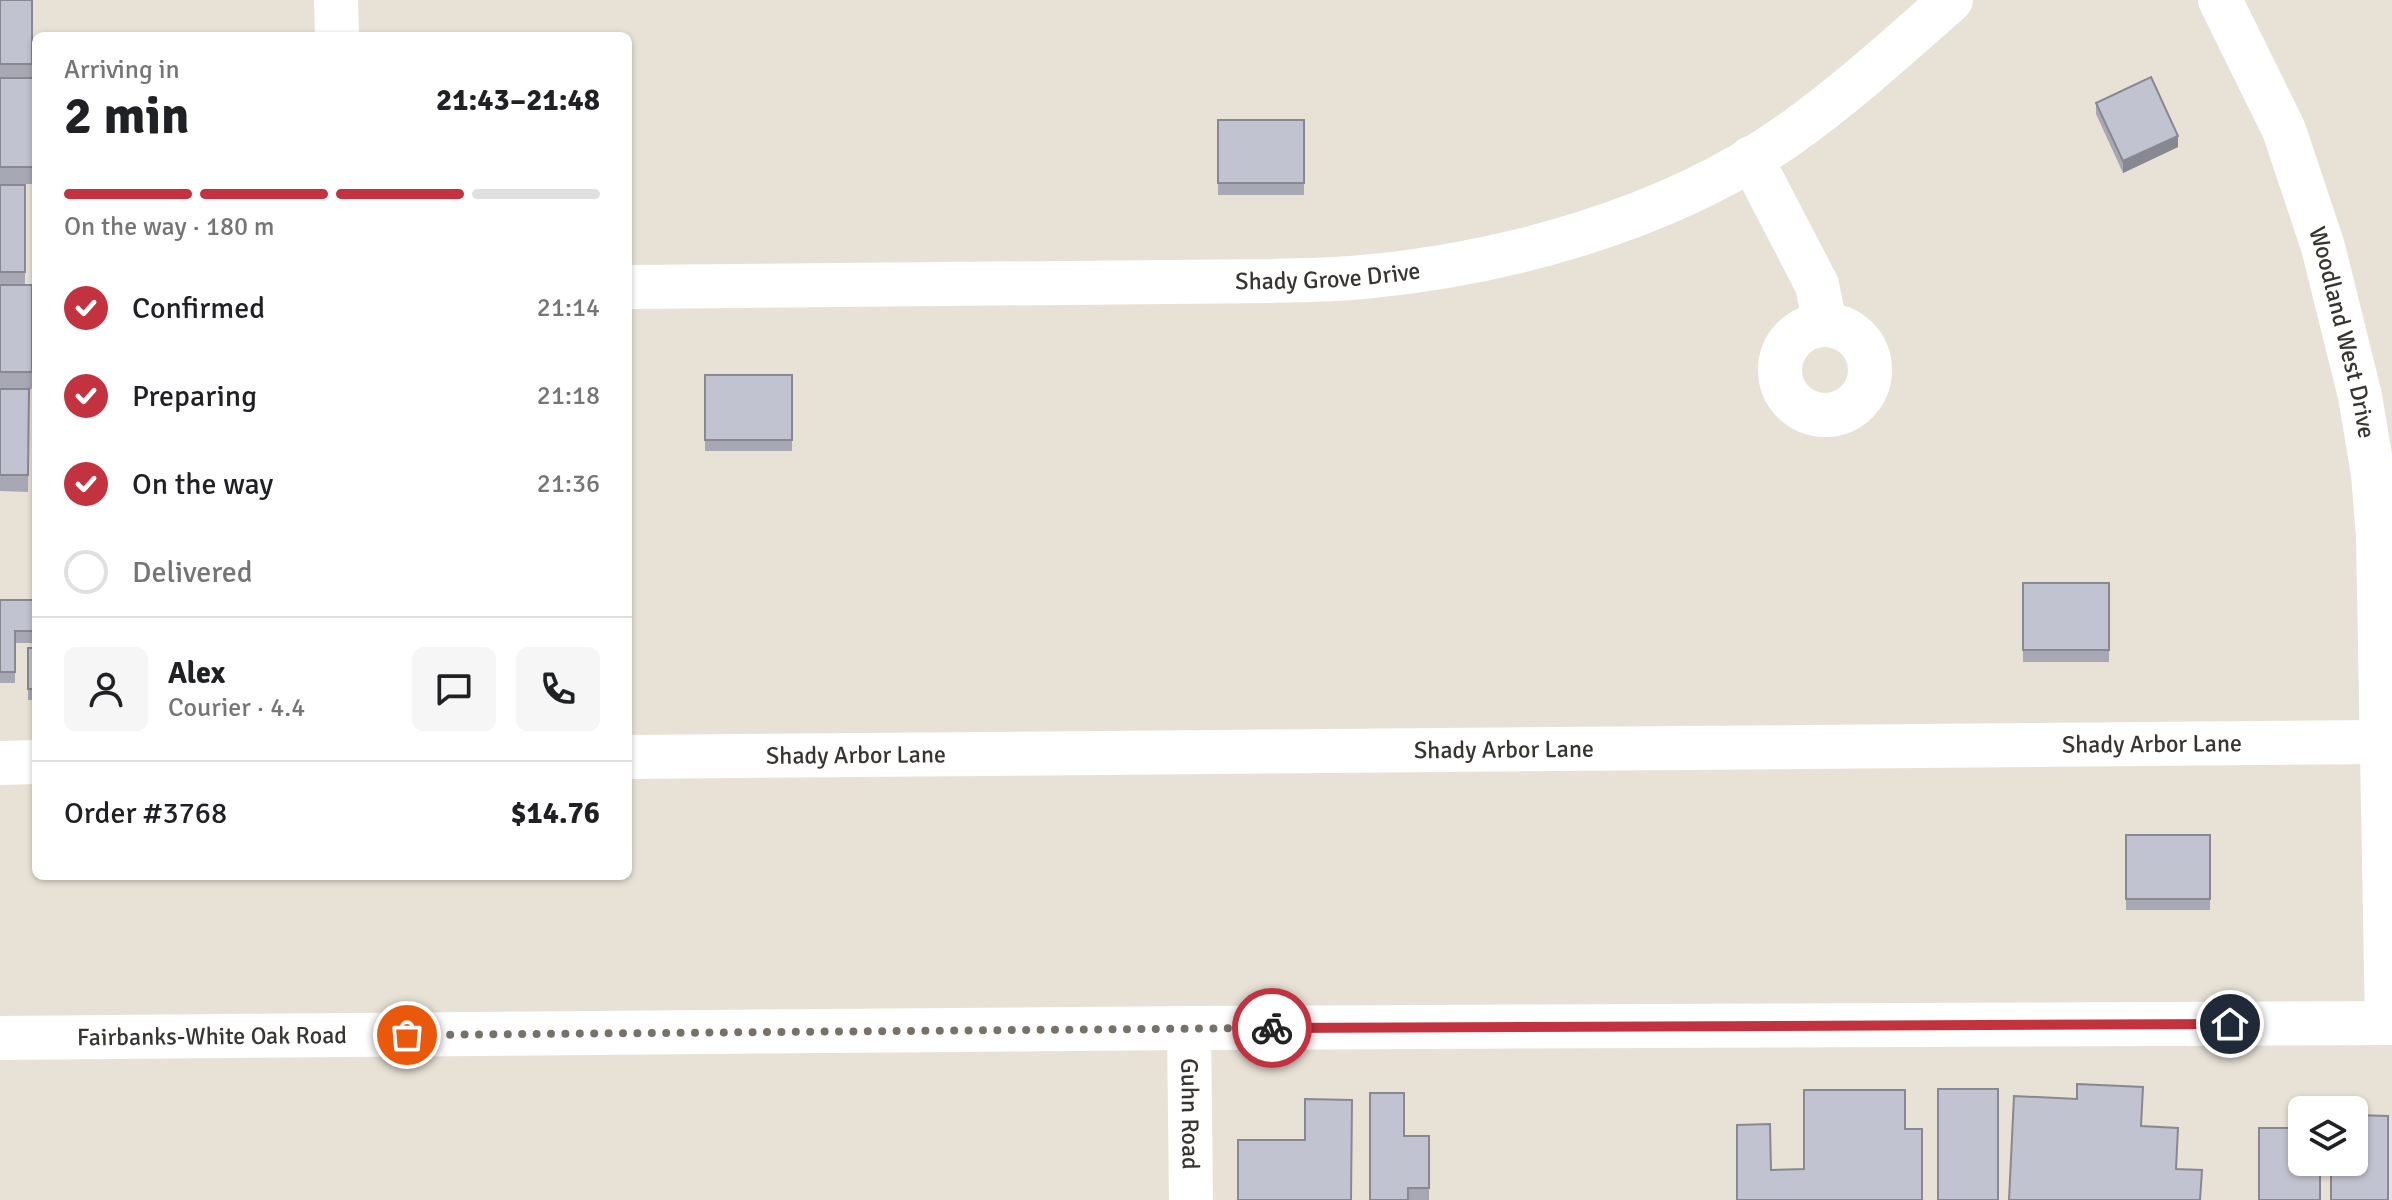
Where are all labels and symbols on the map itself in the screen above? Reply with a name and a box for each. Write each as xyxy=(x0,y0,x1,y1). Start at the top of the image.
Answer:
street label: Woodland West Drive xyxy=(2302,223,2382,441)
street label: Shady Grove Drive xyxy=(1235,255,1422,296)
street label: Shady Arbor Lane xyxy=(2062,728,2242,760)
street label: Shady Arbor Lane xyxy=(1414,734,1594,765)
street label: Shady Arbor Lane xyxy=(766,739,946,771)
courier xyxy=(1232,988,1312,1068)
pin xyxy=(2196,990,2264,1058)
pin xyxy=(373,1001,441,1069)
street label: Fairbanks-White Oak Road xyxy=(77,1020,347,1052)
street label: Guhn Road xyxy=(1174,1058,1206,1170)

